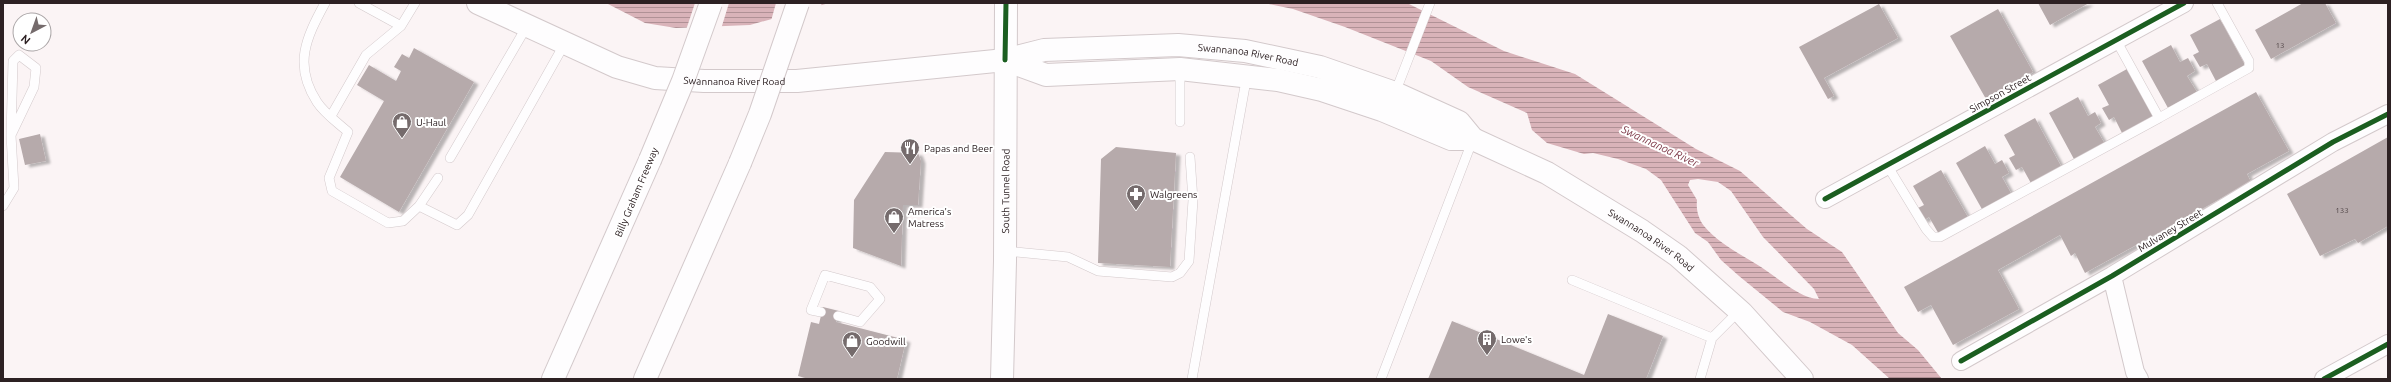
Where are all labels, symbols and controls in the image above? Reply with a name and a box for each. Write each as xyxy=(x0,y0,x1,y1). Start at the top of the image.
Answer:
north arrow xyxy=(12,12,52,52)
text: N xyxy=(18,32,32,47)
house number: 13 xyxy=(2275,41,2285,50)
street label: Swannanoa River Road xyxy=(1197,42,1300,68)
street label: Simpson Street xyxy=(1968,72,2033,115)
street label: Swannanoa River Road xyxy=(683,75,785,87)
shop icon: U-Haul xyxy=(391,111,413,139)
place label: U-Haul xyxy=(416,117,447,128)
water label: Swannanoa River xyxy=(1619,123,1701,169)
restaurant icon: Papas and Beer xyxy=(899,137,921,165)
place label: Papas and Beer xyxy=(924,143,993,154)
street label: Billy Graham Freeway xyxy=(613,146,660,239)
street label: South Tunnel Road xyxy=(1000,149,1011,233)
pharmacy icon: Walgreens xyxy=(1125,183,1147,211)
place label: Walgreens xyxy=(1150,189,1197,200)
shop icon: America's Matress xyxy=(883,206,905,234)
place label: America's Matress xyxy=(908,206,951,229)
house number: 133 xyxy=(2335,206,2349,215)
street label: Swannanoa River Road xyxy=(1606,207,1696,274)
street label: Mulvaney Street xyxy=(2136,207,2205,254)
building icon: Lowe's xyxy=(1476,328,1498,356)
shop icon: Goodwill xyxy=(841,330,863,358)
place label: Lowe's xyxy=(1501,334,1532,345)
place label: Goodwill xyxy=(866,336,906,347)

